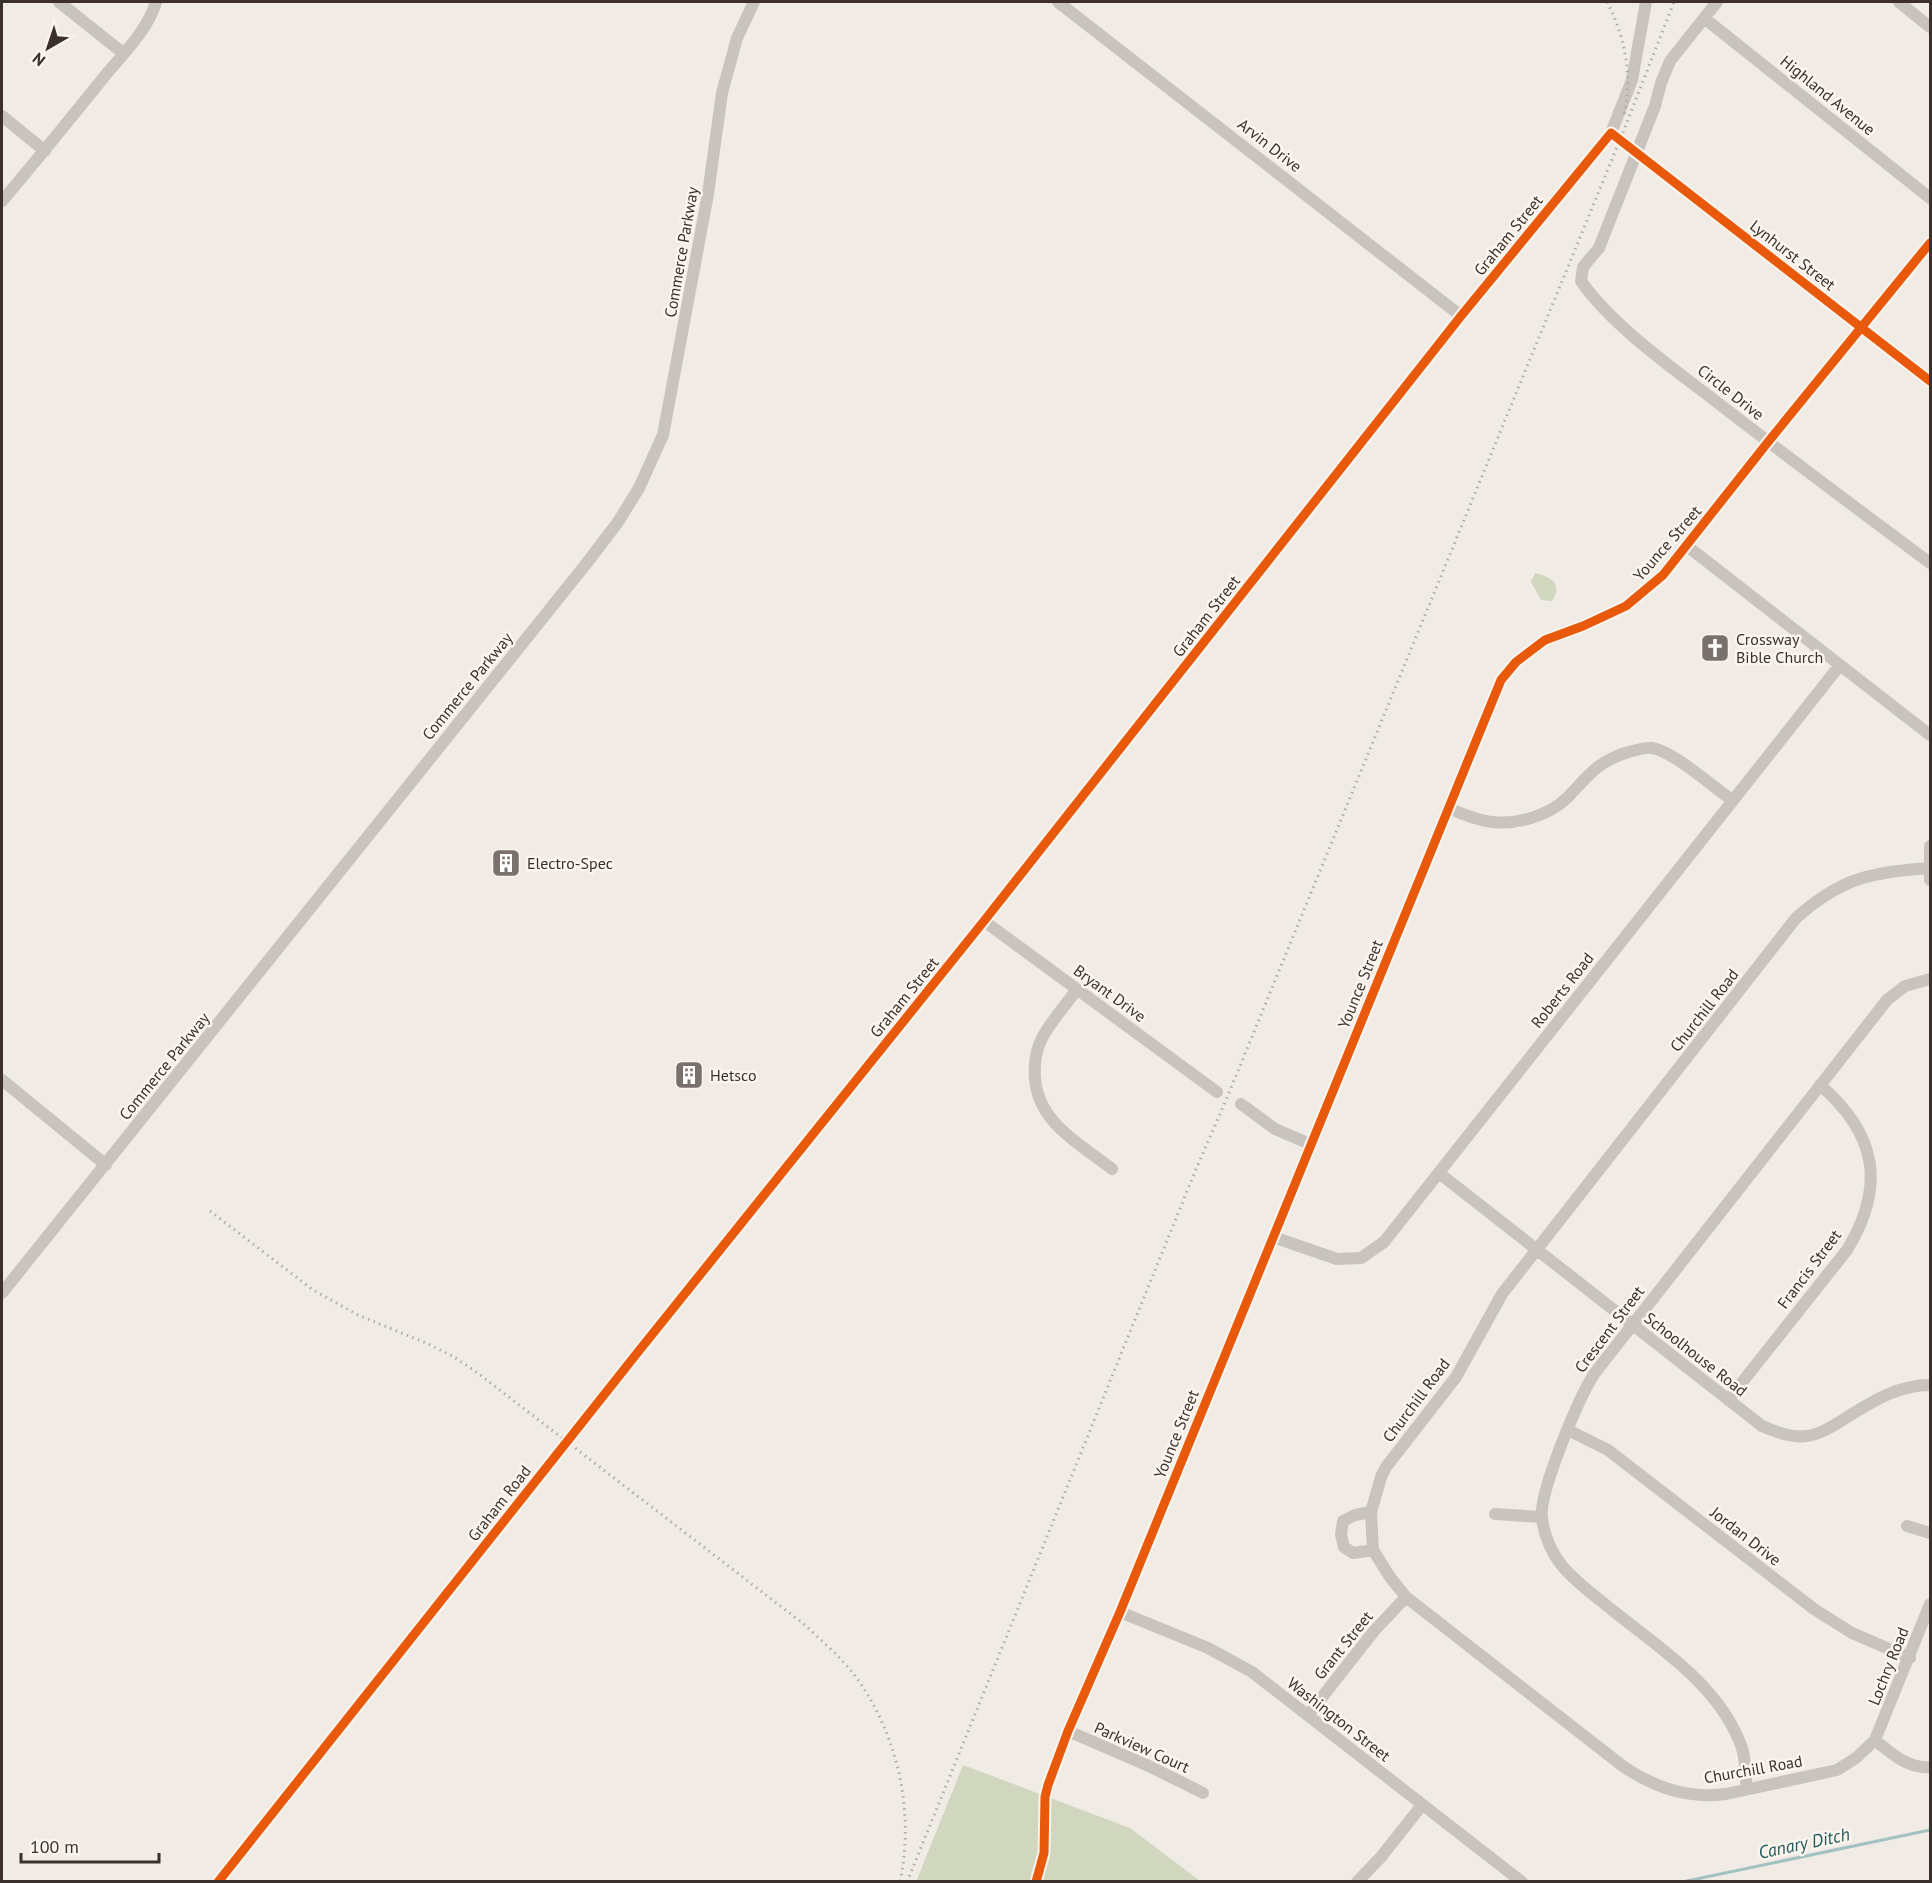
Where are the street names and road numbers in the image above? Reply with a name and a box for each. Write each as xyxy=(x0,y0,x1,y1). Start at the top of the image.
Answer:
street label: Highland Avenue xyxy=(1777,51,1879,139)
street label: Arvin Drive xyxy=(1234,114,1306,176)
street label: Commerce Parkway xyxy=(660,184,702,319)
street label: Graham Street xyxy=(1469,190,1547,279)
street label: Lynhurst Street xyxy=(1746,215,1840,295)
street label: Circle Drive xyxy=(1694,360,1768,424)
street label: Younce Street xyxy=(1629,501,1706,585)
street label: Graham Street xyxy=(1168,571,1244,661)
street label: Commerce Parkway xyxy=(418,628,517,744)
street label: Younce Street xyxy=(1333,936,1387,1031)
street label: Roberts Road xyxy=(1526,948,1598,1032)
street label: Graham Street xyxy=(865,952,943,1041)
street label: Bryant Drive xyxy=(1070,960,1150,1026)
street label: Churchill Road xyxy=(1665,965,1743,1055)
street label: Commerce Parkway xyxy=(115,1008,214,1124)
street label: Francis Street xyxy=(1773,1225,1846,1312)
street label: Crescent Street xyxy=(1570,1281,1648,1376)
street label: Schoolhouse Road xyxy=(1640,1308,1752,1400)
street label: Churchill Road xyxy=(1378,1354,1454,1446)
street label: Younce Street xyxy=(1149,1386,1203,1481)
street label: Graham Road xyxy=(463,1461,535,1545)
street label: Jordan Drive xyxy=(1706,1502,1785,1570)
street label: Grant Street xyxy=(1309,1606,1377,1683)
street label: Lochry Road xyxy=(1863,1624,1913,1708)
street label: Washington Street xyxy=(1283,1673,1395,1766)
street label: Parkview Court xyxy=(1091,1717,1193,1777)
street label: Churchill Road xyxy=(1702,1750,1804,1788)

